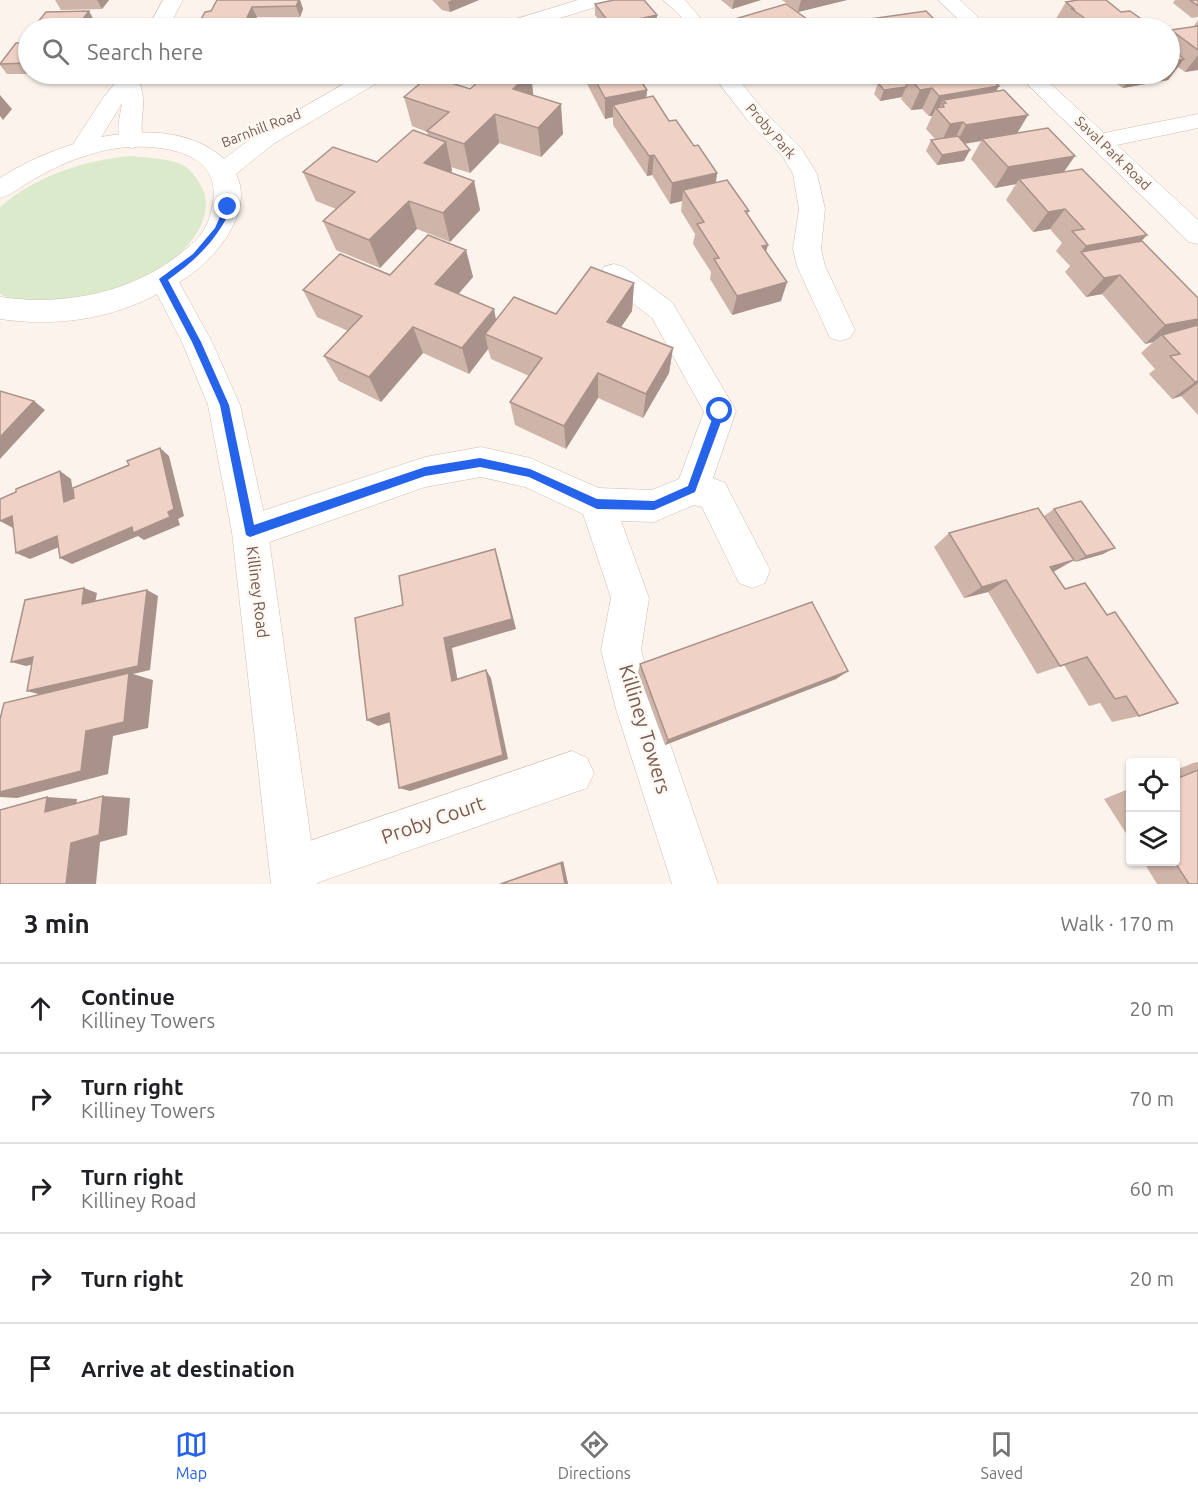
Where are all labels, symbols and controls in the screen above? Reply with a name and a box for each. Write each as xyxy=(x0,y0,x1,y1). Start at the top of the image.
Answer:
search box xyxy=(18,18,1180,84)
icon: search xyxy=(39,35,72,68)
text: Search here xyxy=(87,39,203,64)
street label: Proby Park xyxy=(743,100,799,162)
street label: Barnhill Road xyxy=(219,106,303,150)
street label: Saval Park Road xyxy=(1072,113,1154,193)
route end xyxy=(214,193,240,219)
route start xyxy=(706,397,732,423)
street label: Killiney Road xyxy=(243,545,273,639)
street label: Killiney Towers xyxy=(615,661,676,796)
map controls xyxy=(1126,758,1180,866)
button: locate xyxy=(1126,758,1180,812)
street label: Proby Court xyxy=(378,791,488,848)
button: layers xyxy=(1126,812,1180,866)
text: 3 min xyxy=(24,909,90,938)
text: Walk · 170 m xyxy=(1061,912,1174,935)
text: Continue xyxy=(81,984,175,1009)
icon: ahead xyxy=(24,992,57,1025)
text: 20 m xyxy=(1130,997,1174,1020)
text: Killiney Towers xyxy=(81,1009,215,1032)
text: Turn right xyxy=(81,1074,183,1099)
icon: right xyxy=(24,1082,57,1115)
text: 70 m xyxy=(1130,1087,1174,1110)
text: Killiney Towers xyxy=(81,1099,215,1122)
text: Turn right xyxy=(81,1164,183,1189)
icon: right xyxy=(24,1172,57,1205)
text: 60 m xyxy=(1130,1177,1174,1200)
text: Killiney Road xyxy=(81,1189,197,1212)
icon: right xyxy=(24,1262,57,1295)
text: Turn right xyxy=(81,1266,183,1291)
text: 20 m xyxy=(1130,1267,1174,1290)
icon: arrive xyxy=(24,1352,57,1385)
text: Arrive at destination xyxy=(81,1356,295,1381)
tab: Map xyxy=(175,1428,208,1482)
tab: Directions xyxy=(558,1428,631,1482)
tab: Saved xyxy=(981,1428,1023,1482)

